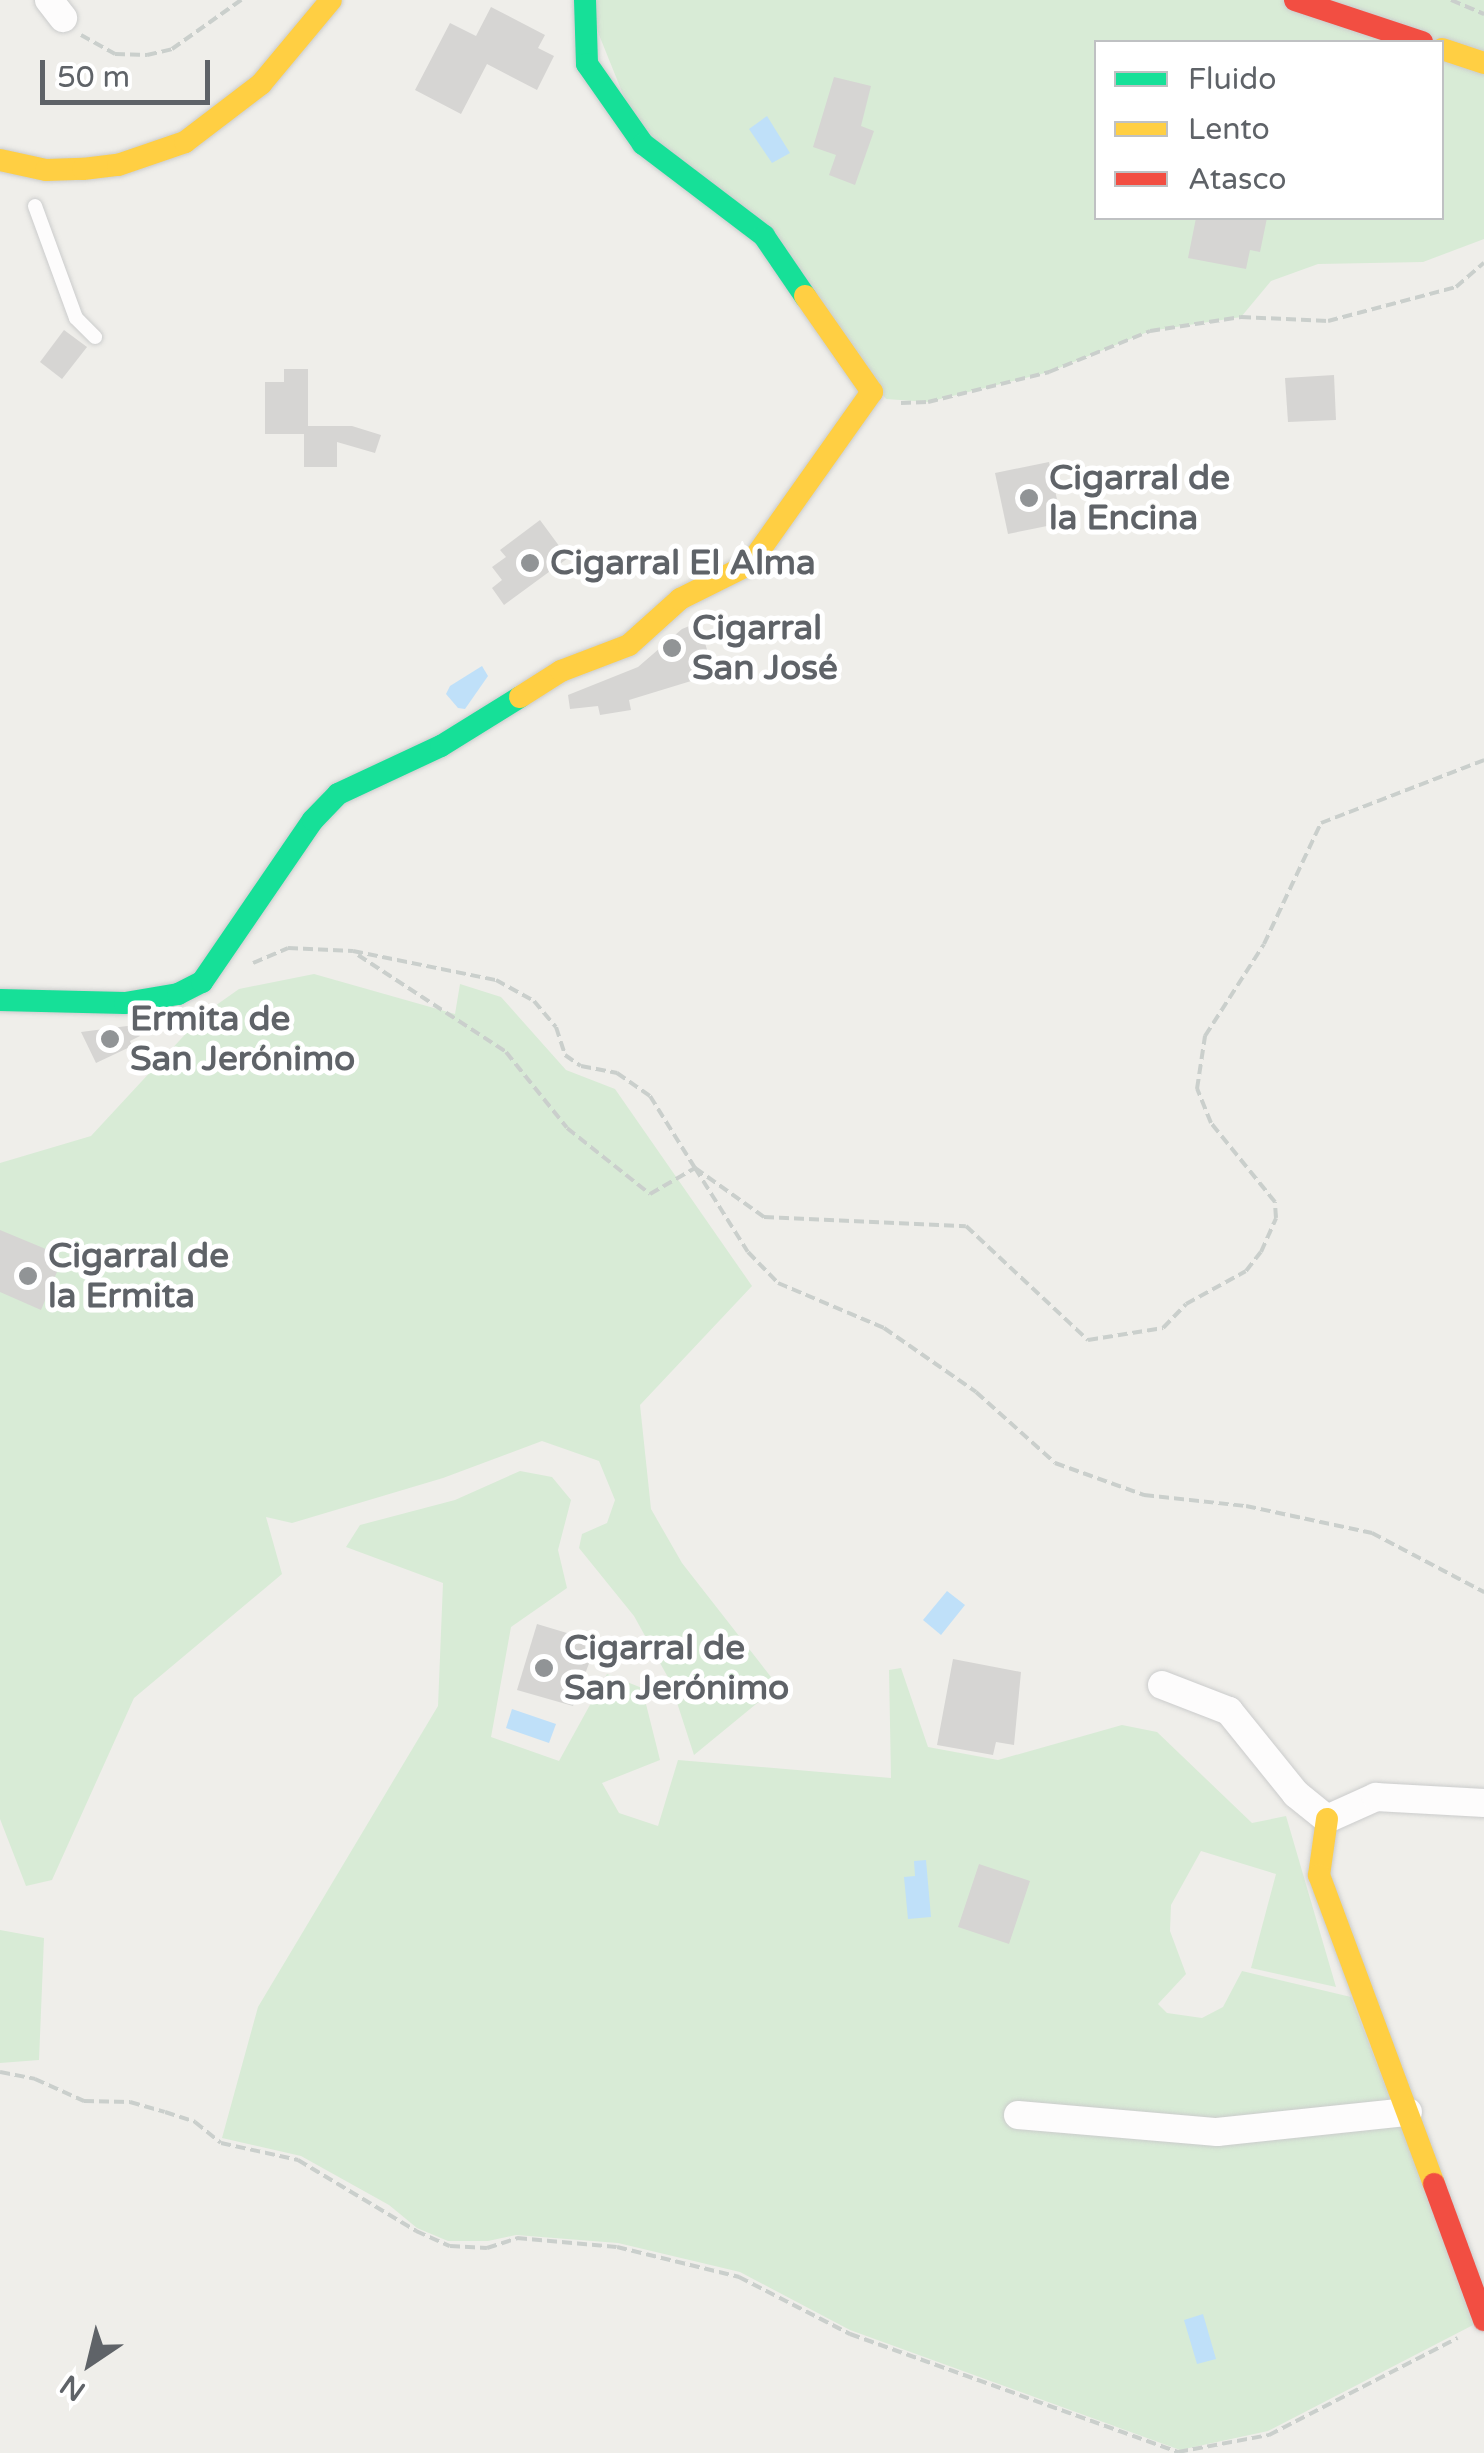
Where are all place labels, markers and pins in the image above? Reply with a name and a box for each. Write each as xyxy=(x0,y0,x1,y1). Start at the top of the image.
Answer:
place label: Cigarral de la Encina xyxy=(1049,457,1230,539)
marker: Cigarral de la Encina xyxy=(1018,487,1040,509)
place label: Cigarral El Alma xyxy=(550,542,816,584)
marker: Cigarral El Alma xyxy=(519,552,541,574)
place label: Cigarral San José xyxy=(692,607,838,689)
marker: Cigarral San José xyxy=(661,637,683,659)
place label: Ermita de San Jerónimo xyxy=(130,998,355,1080)
marker: Ermita de San Jerónimo xyxy=(99,1028,121,1050)
place label: Cigarral de la Ermita xyxy=(48,1235,229,1317)
marker: Cigarral de la Ermita xyxy=(17,1265,39,1287)
place label: Cigarral de San Jerónimo xyxy=(564,1627,789,1709)
marker: Cigarral de San Jerónimo xyxy=(533,1657,555,1679)

